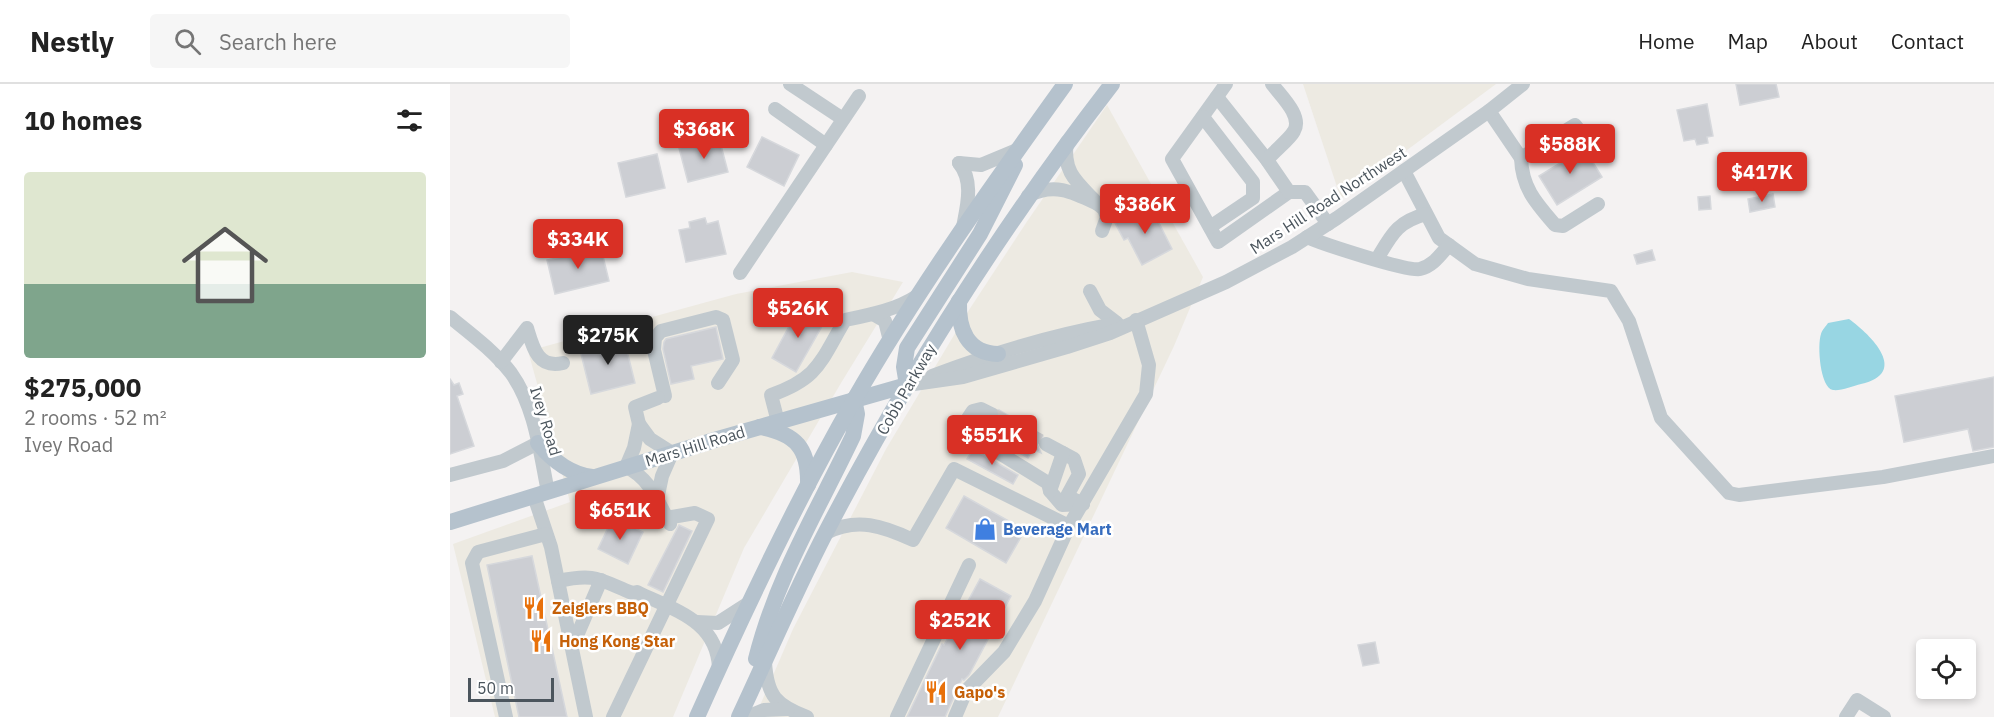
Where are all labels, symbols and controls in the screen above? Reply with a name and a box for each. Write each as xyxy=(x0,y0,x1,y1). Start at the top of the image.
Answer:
search box xyxy=(150,14,570,68)
text: Nestly xyxy=(30,23,114,60)
icon: search xyxy=(171,25,204,58)
text: Search here xyxy=(219,27,337,56)
text: Home xyxy=(1638,27,1695,55)
text: Map xyxy=(1728,27,1768,55)
text: About xyxy=(1801,27,1858,55)
text: Contact xyxy=(1891,27,1964,55)
text: 10 homes xyxy=(24,103,142,137)
icon: filters xyxy=(393,104,426,137)
pin: $368K xyxy=(662,109,746,160)
text: $368K xyxy=(673,115,735,142)
pin: $588K xyxy=(1528,124,1612,175)
text: $588K xyxy=(1539,130,1601,157)
street label: Mars Hill Road Northwest xyxy=(1246,142,1410,258)
pin: $417K xyxy=(1720,152,1804,203)
text: $417K xyxy=(1731,158,1793,185)
pin: $386K xyxy=(1103,184,1187,235)
text: $386K xyxy=(1114,190,1176,217)
icon: home xyxy=(171,211,279,319)
pin: $334K xyxy=(536,219,620,270)
text: $334K xyxy=(547,225,609,252)
pin: $526K xyxy=(756,288,840,339)
text: $526K xyxy=(767,294,829,321)
pin: $275K xyxy=(566,315,650,366)
text: $275K xyxy=(577,321,639,348)
street label: Cobb Parkway xyxy=(872,340,940,438)
text: $275,000 xyxy=(24,370,141,404)
street label: Ivey Road xyxy=(526,384,566,458)
text: 2 rooms · 52 m² xyxy=(24,404,167,431)
pin: $551K xyxy=(950,415,1034,466)
street label: Mars Hill Road xyxy=(643,421,747,471)
text: $551K xyxy=(961,421,1023,448)
text: Ivey Road xyxy=(24,431,113,458)
pin: $651K xyxy=(578,490,662,541)
text: $651K xyxy=(589,496,651,523)
shop icon: Beverage Mart xyxy=(972,516,998,542)
place label: Beverage Mart xyxy=(1003,519,1112,539)
restaurant icon: Zeiglers BBQ xyxy=(521,595,547,621)
place label: Zeiglers BBQ xyxy=(552,598,649,618)
pin: $252K xyxy=(918,600,1002,651)
text: $252K xyxy=(929,606,991,633)
restaurant icon: Hong Kong Star xyxy=(528,628,554,654)
place label: Hong Kong Star xyxy=(559,631,676,651)
map controls xyxy=(1916,639,1976,699)
button: locate xyxy=(1916,639,1976,699)
scale bar xyxy=(468,675,554,702)
text: 50 m xyxy=(477,678,514,698)
restaurant icon: Gapo's xyxy=(923,679,949,705)
place label: Gapo's xyxy=(954,682,1005,702)

